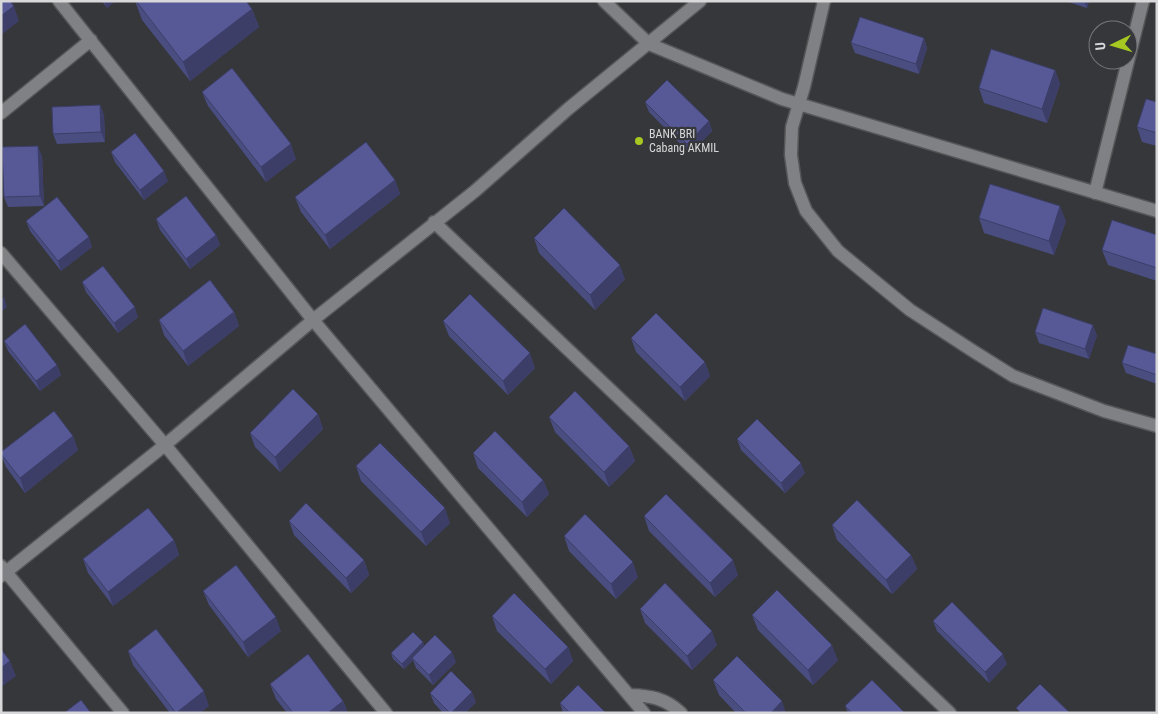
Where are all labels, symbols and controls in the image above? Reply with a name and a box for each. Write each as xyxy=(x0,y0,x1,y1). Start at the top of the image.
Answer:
north arrow xyxy=(1088,20,1138,70)
text: U xyxy=(1092,41,1108,51)
place label: BANK BRI Cabang AKMIL xyxy=(649,127,719,155)
marker: BANK BRI Cabang AKMIL xyxy=(633,135,645,147)

